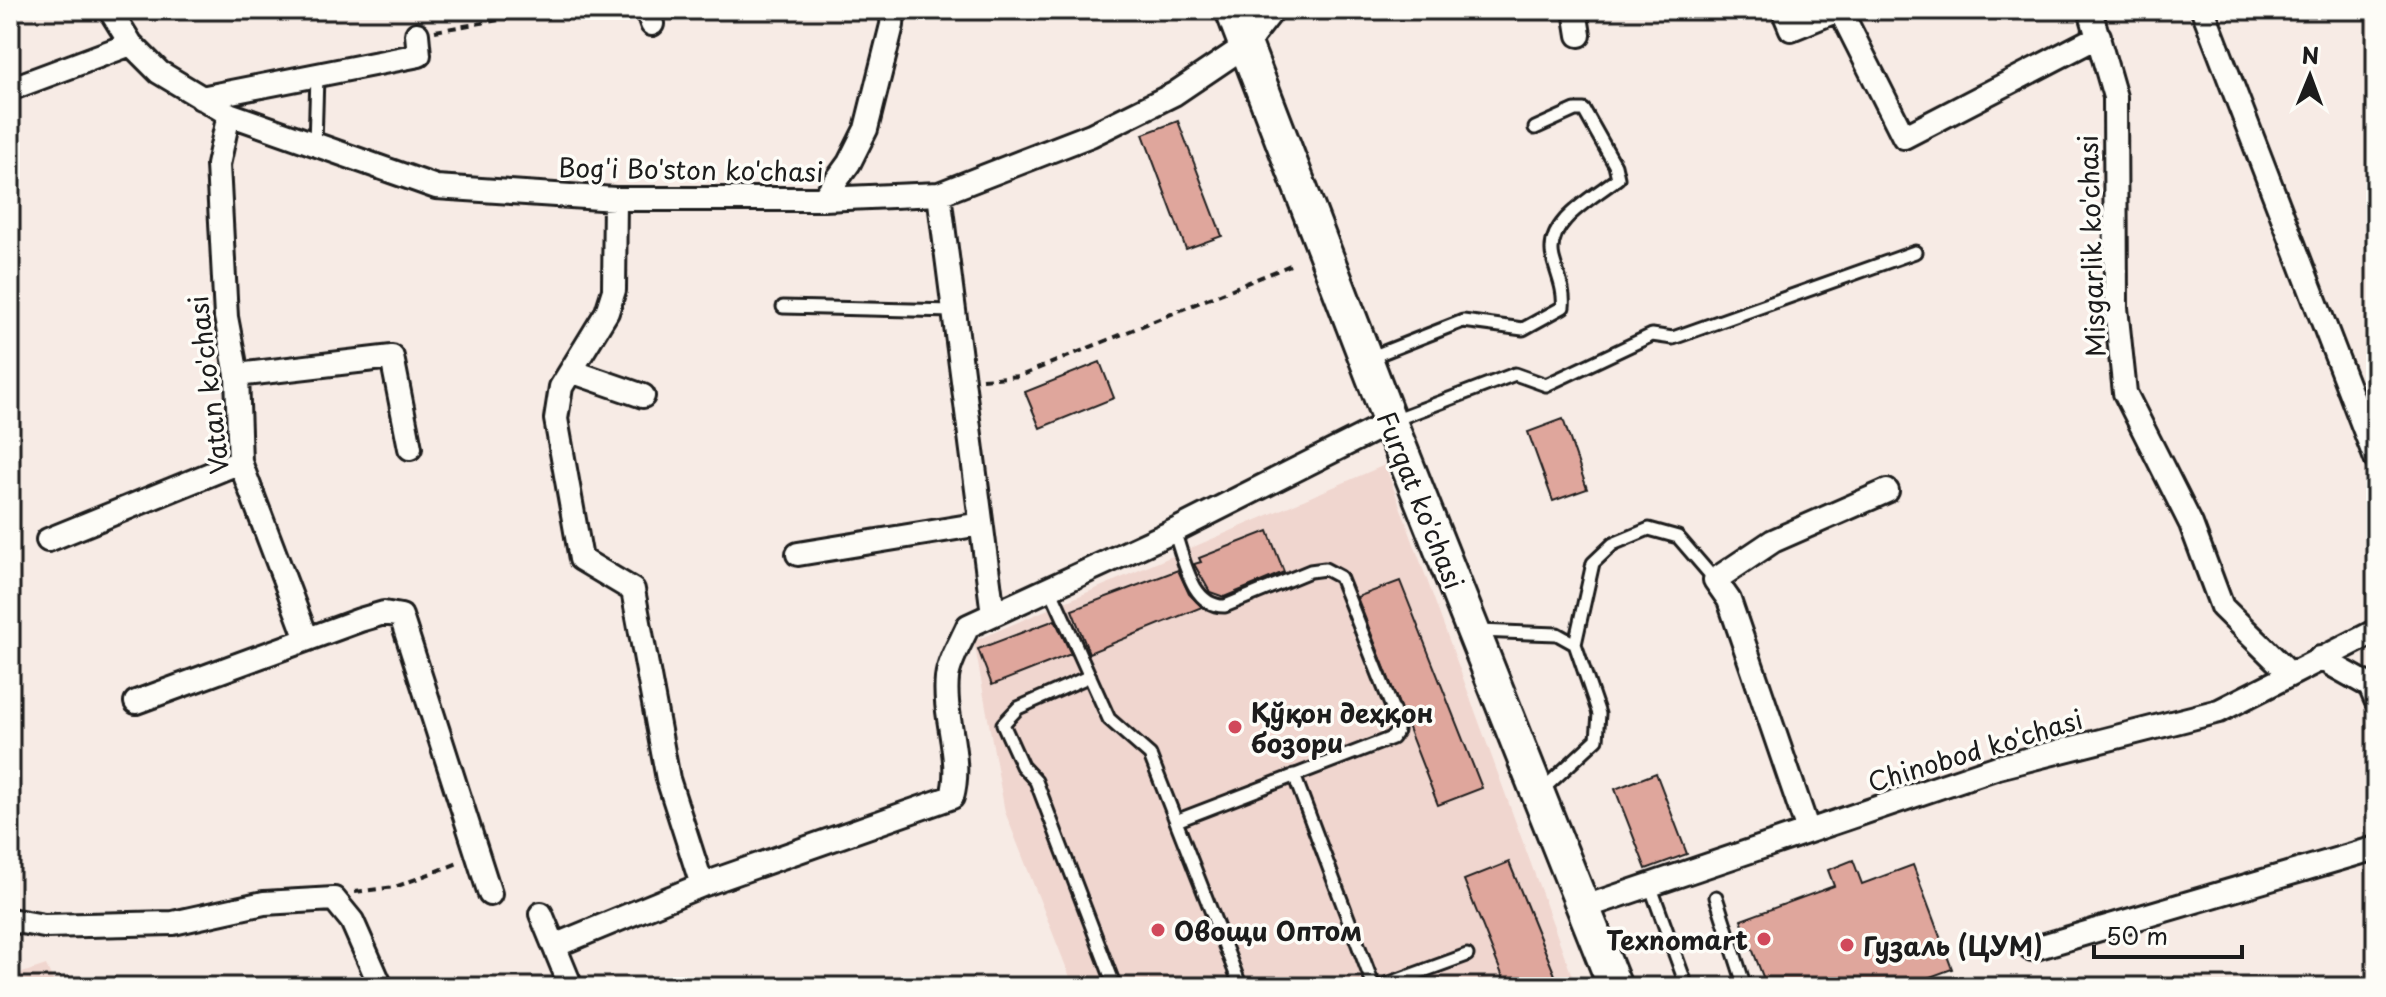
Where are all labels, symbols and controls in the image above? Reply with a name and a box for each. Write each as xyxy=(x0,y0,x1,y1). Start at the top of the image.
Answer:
north arrow xyxy=(2270,36,2350,116)
text: N xyxy=(2301,38,2319,71)
street label: Misgarlik ko'chasi xyxy=(2068,134,2114,358)
street label: Bog'i Bo'ston ko'chasi xyxy=(558,147,824,191)
street label: Vatan ko'chasi xyxy=(178,294,238,476)
street label: Furqat ko'chasi xyxy=(1368,405,1474,595)
place label: Қўқон деҳқон бозори xyxy=(1251,693,1434,762)
street label: Chinobod ko'chasi xyxy=(1863,699,2087,801)
marker: Қўқон деҳқон бозори xyxy=(1226,718,1244,736)
scale bar xyxy=(2094,909,2242,959)
place label: Овощи Оптом xyxy=(1174,911,1362,950)
text: 50 m xyxy=(2106,917,2168,953)
place label: Texnomart xyxy=(1606,920,1748,959)
marker: Овощи Оптом xyxy=(1149,921,1167,939)
place label: Гузаль (ЦУМ) xyxy=(1863,926,2043,965)
marker: Texnomart xyxy=(1755,930,1773,948)
marker: Гузаль (ЦУМ) xyxy=(1838,936,1856,954)

